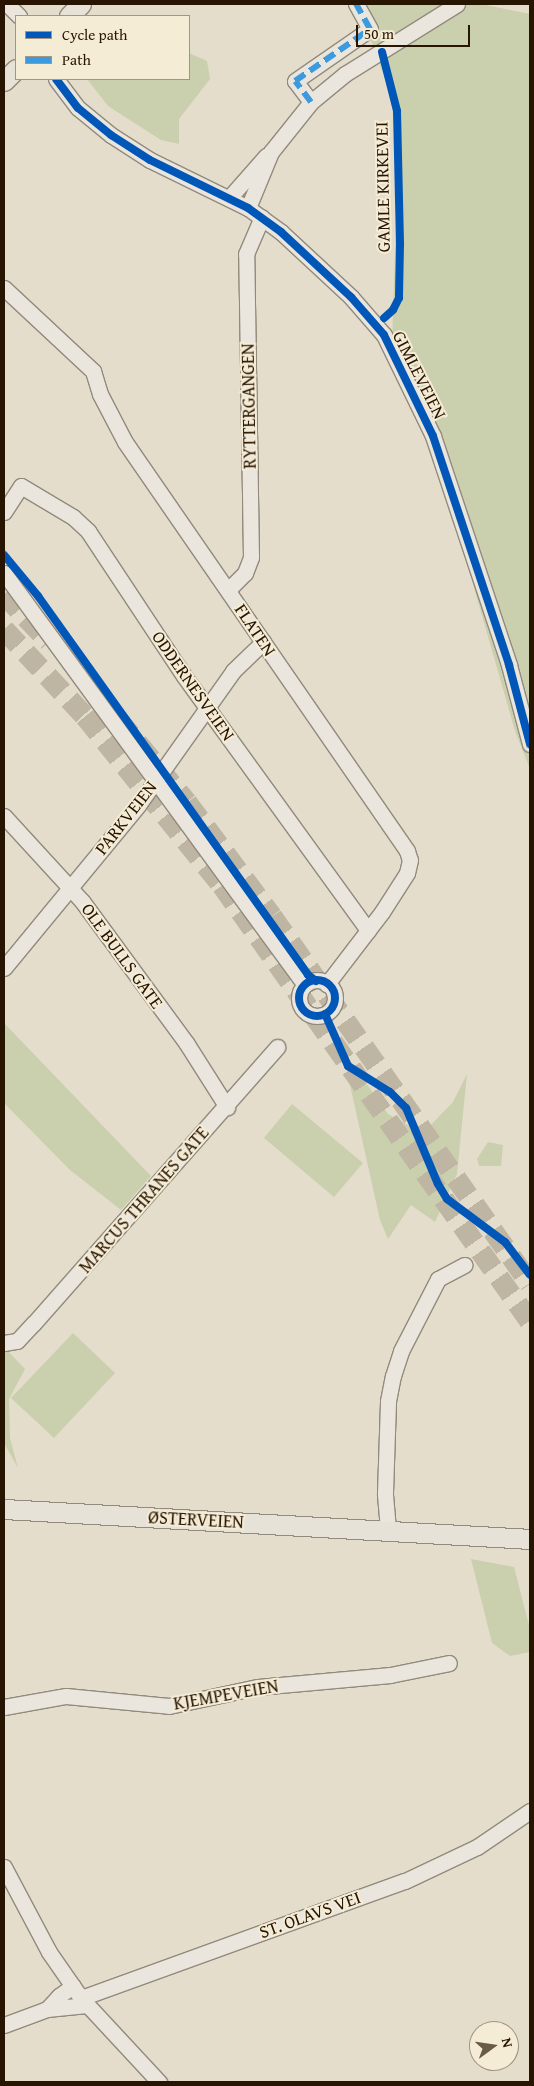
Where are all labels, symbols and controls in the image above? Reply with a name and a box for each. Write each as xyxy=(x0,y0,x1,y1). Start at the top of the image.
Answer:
legend xyxy=(15,15,190,80)
scale bar xyxy=(359,15,473,47)
text: 50 m xyxy=(364,23,394,44)
text: Cycle path xyxy=(62,24,128,45)
text: Path xyxy=(62,49,91,70)
street label: GAMLE KIRKEVEI xyxy=(371,121,395,253)
street label: GIMLEVEIEN xyxy=(388,327,450,423)
street label: RYTTERGANGEN xyxy=(237,343,261,469)
street label: FLATEN xyxy=(230,600,280,660)
street label: ODDERNESVEIEN xyxy=(147,627,239,745)
street label: PARKVEIEN xyxy=(90,777,162,859)
street label: OLE BULLS GATE xyxy=(77,899,167,1013)
street label: MARCUS THRANES GATE xyxy=(74,1122,214,1278)
street label: ØSTERVEIEN xyxy=(148,1507,244,1533)
street label: KJEMPEVEIEN xyxy=(172,1675,280,1715)
street label: ST. OLAVS VEI xyxy=(256,1887,364,1943)
north arrow xyxy=(469,2021,519,2071)
text: N xyxy=(497,2036,518,2050)

